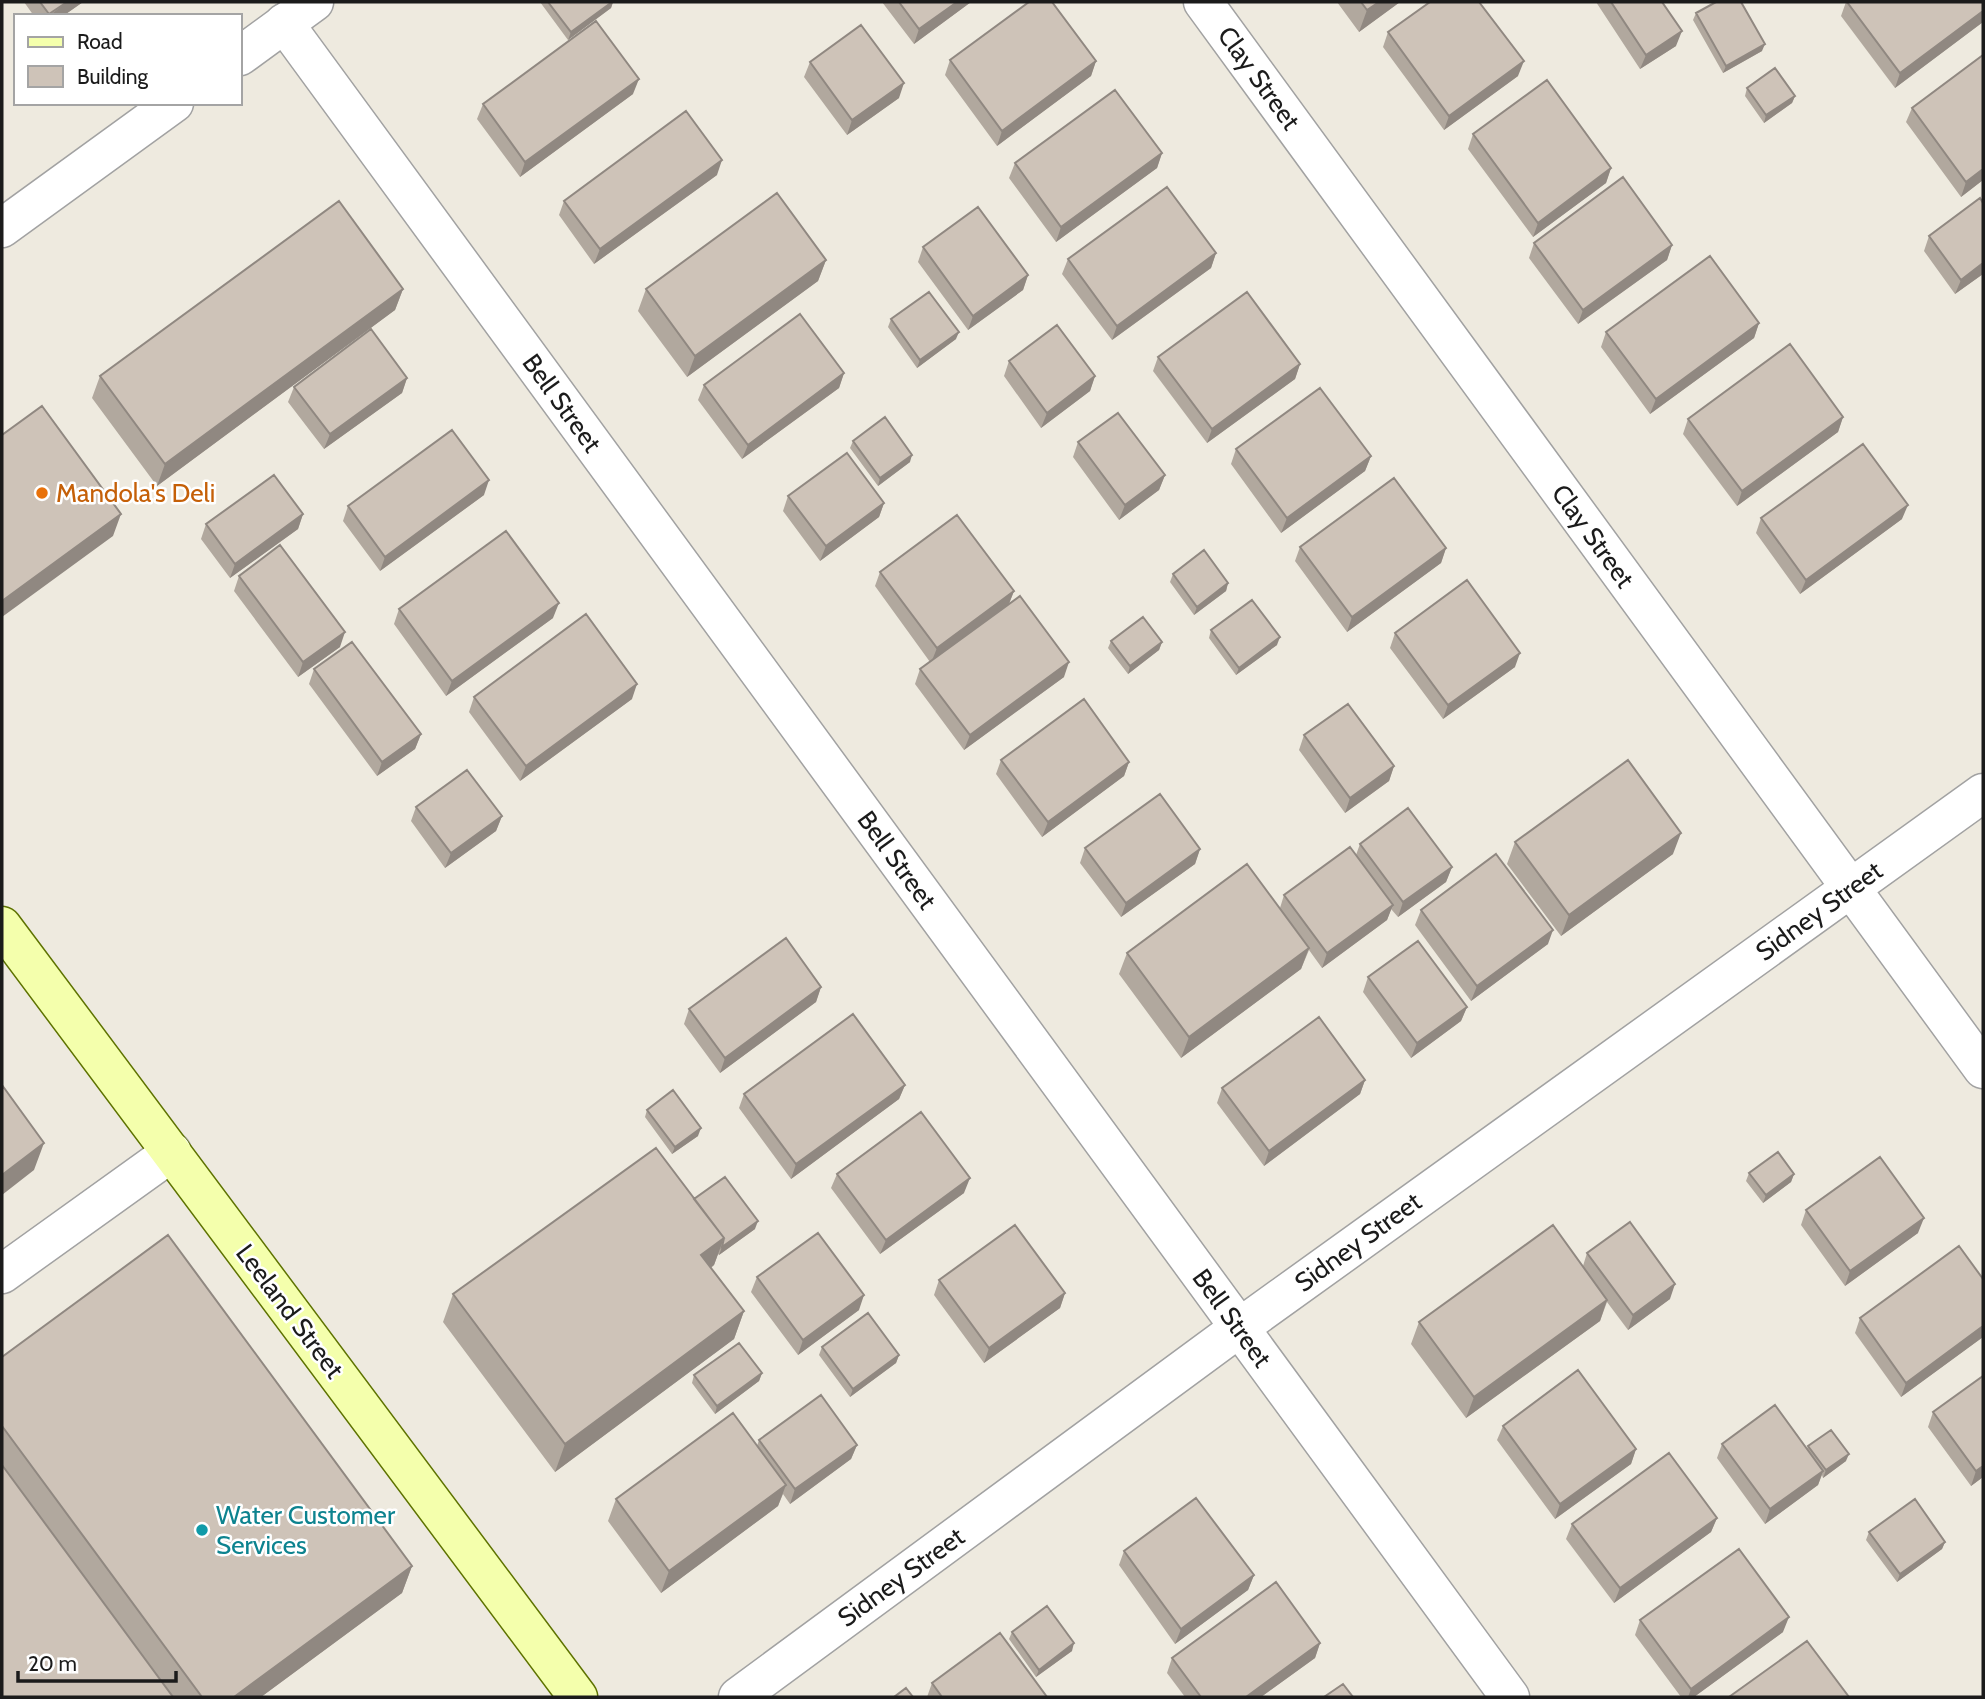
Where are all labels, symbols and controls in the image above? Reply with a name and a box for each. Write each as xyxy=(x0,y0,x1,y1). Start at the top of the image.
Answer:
legend xyxy=(14,14,242,105)
street label: Clay Street xyxy=(1211,20,1307,136)
text: Road xyxy=(77,29,123,54)
text: Building xyxy=(77,64,149,89)
street label: Bell Street xyxy=(516,348,609,459)
place label: Mandola's Deli xyxy=(56,477,215,509)
street label: Clay Street xyxy=(1545,478,1641,594)
marker: Mandola's Deli xyxy=(34,485,50,501)
street label: Bell Street xyxy=(851,805,944,916)
street label: Sidney Street xyxy=(1750,854,1889,968)
street label: Sidney Street xyxy=(1289,1185,1428,1299)
street label: Leeland Street xyxy=(229,1238,351,1385)
street label: Bell Street xyxy=(1186,1263,1279,1374)
place label: Water Customer Services xyxy=(216,1499,396,1561)
street label: Sidney Street xyxy=(832,1520,971,1634)
marker: Water Customer Services xyxy=(194,1522,210,1538)
scale bar xyxy=(18,1640,175,1684)
text: 20 m xyxy=(28,1651,77,1676)

